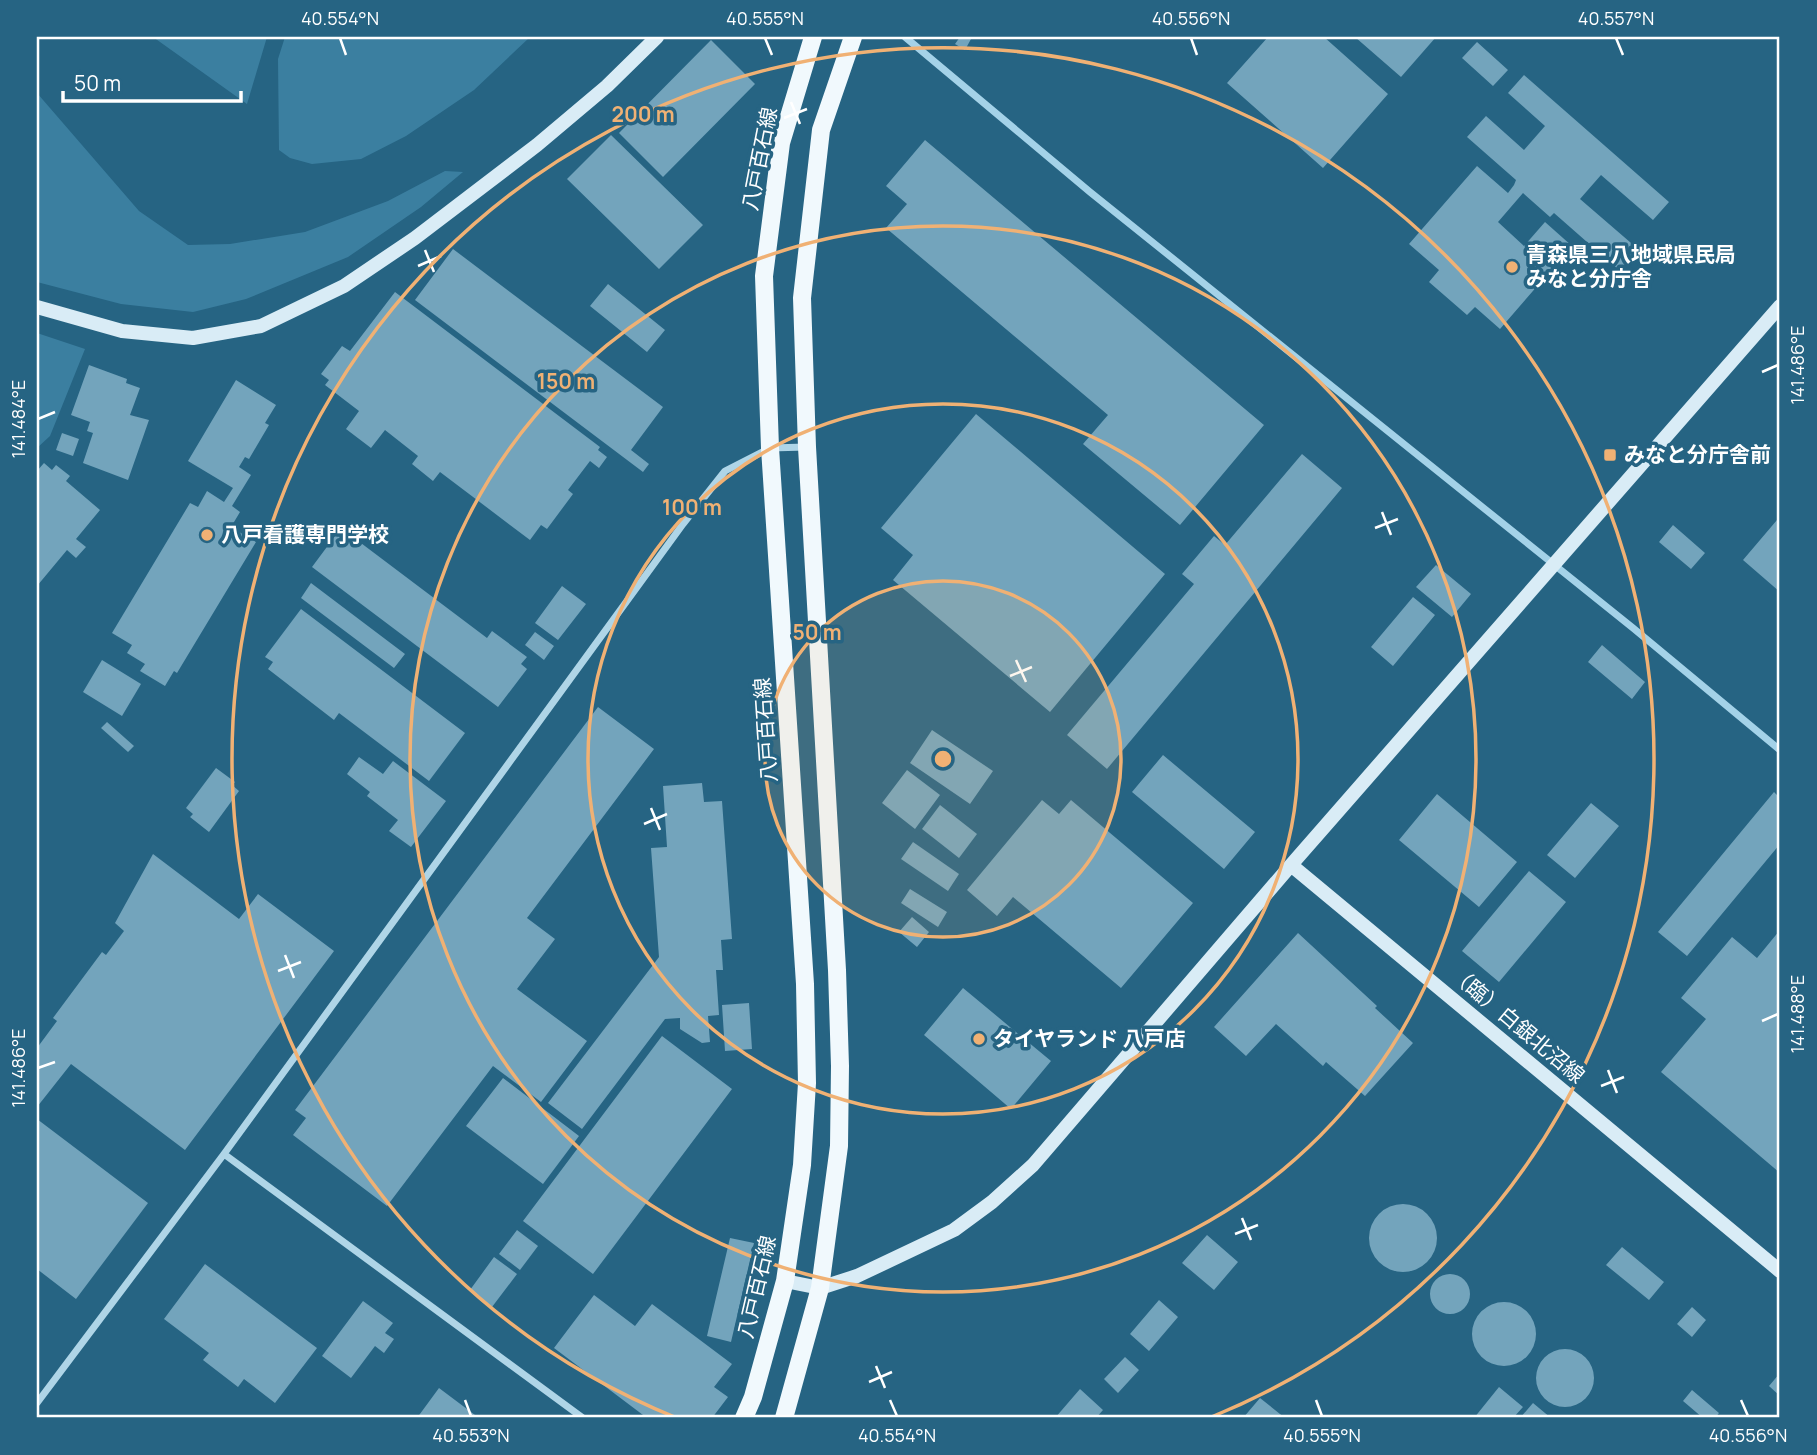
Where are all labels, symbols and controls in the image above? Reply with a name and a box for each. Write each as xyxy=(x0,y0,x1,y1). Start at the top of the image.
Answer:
text: 40.554°N xyxy=(301,6,379,30)
text: 40.555°N xyxy=(726,6,804,30)
text: 40.556°N xyxy=(1152,6,1230,30)
text: 40.557°N xyxy=(1578,6,1654,30)
scale bar xyxy=(63,60,242,104)
text: 50 m xyxy=(74,69,121,97)
text: 200 m xyxy=(611,100,675,128)
street label: 八戸百石線 xyxy=(735,105,783,213)
place label: 青森県三八地域県民局 みなと分庁舎 xyxy=(1526,240,1736,292)
marker: 青森県三八地域県民局 みなと分庁舎 xyxy=(1504,259,1520,275)
text: 141.486°E xyxy=(1785,325,1809,405)
text: 150 m xyxy=(537,367,595,395)
text: 141.484°E xyxy=(6,380,30,458)
place label: みなと分庁舎前 xyxy=(1624,440,1771,468)
marker: みなと分庁舎前 xyxy=(1602,447,1618,463)
text: 100 m xyxy=(662,493,722,521)
place label: 八戸看護専門学校 xyxy=(221,520,389,548)
marker: 八戸看護専門学校 xyxy=(199,527,215,543)
text: 50 m xyxy=(792,618,842,646)
street label: 八戸百石線 xyxy=(747,677,783,783)
centre of rings xyxy=(931,747,955,771)
street label: （臨）白銀北沼線 xyxy=(1444,960,1591,1089)
text: 141.488°E xyxy=(1785,975,1809,1053)
place label: タイヤランド 八戸店 xyxy=(993,1024,1186,1052)
text: 141.486°E xyxy=(6,1028,30,1108)
marker: タイヤランド 八戸店 xyxy=(971,1031,987,1047)
street label: 八戸百石線 xyxy=(731,1232,781,1341)
text: 40.553°N xyxy=(432,1423,510,1447)
text: 40.554°N xyxy=(858,1423,936,1447)
text: 40.555°N xyxy=(1283,1423,1361,1447)
text: 40.556°N xyxy=(1709,1423,1787,1447)

